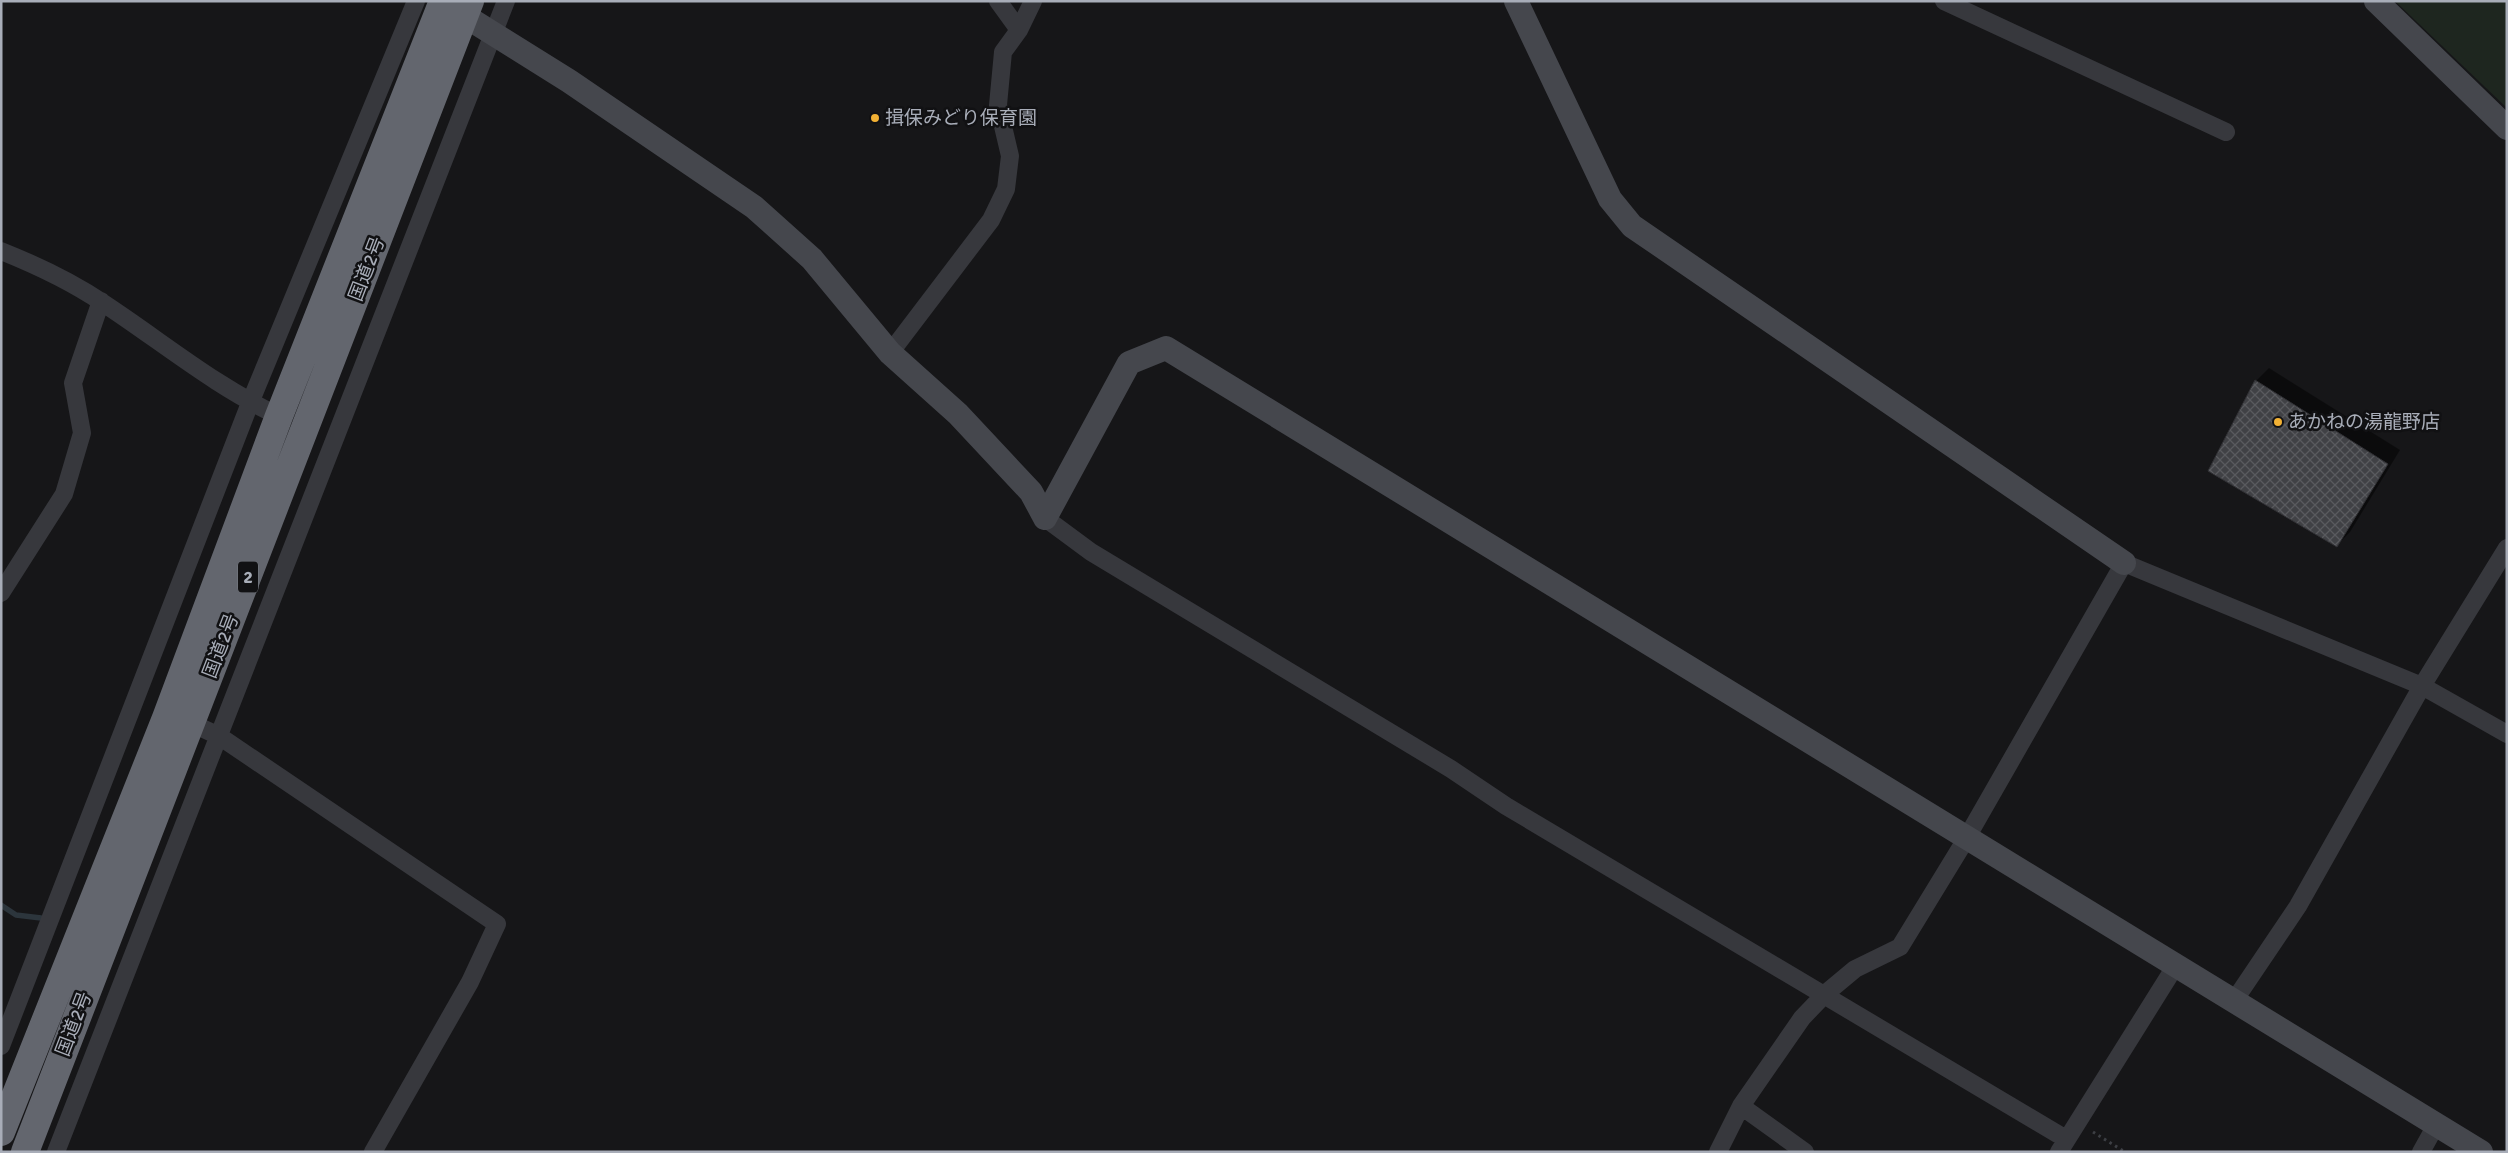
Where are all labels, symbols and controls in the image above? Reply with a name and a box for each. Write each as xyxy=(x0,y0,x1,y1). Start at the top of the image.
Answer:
place label: 揖保みどり保育園 xyxy=(885,106,1037,130)
marker: 揖保みどり保育園 xyxy=(869,112,881,124)
street label: 国道2号 xyxy=(344,233,390,305)
place label: あかねの湯龍野店 xyxy=(2288,410,2440,434)
marker: あかねの湯龍野店 xyxy=(2272,416,2284,428)
road number: 2 xyxy=(238,562,258,592)
street label: 国道2号 xyxy=(198,610,244,682)
street label: 国道2号 xyxy=(51,988,97,1060)

